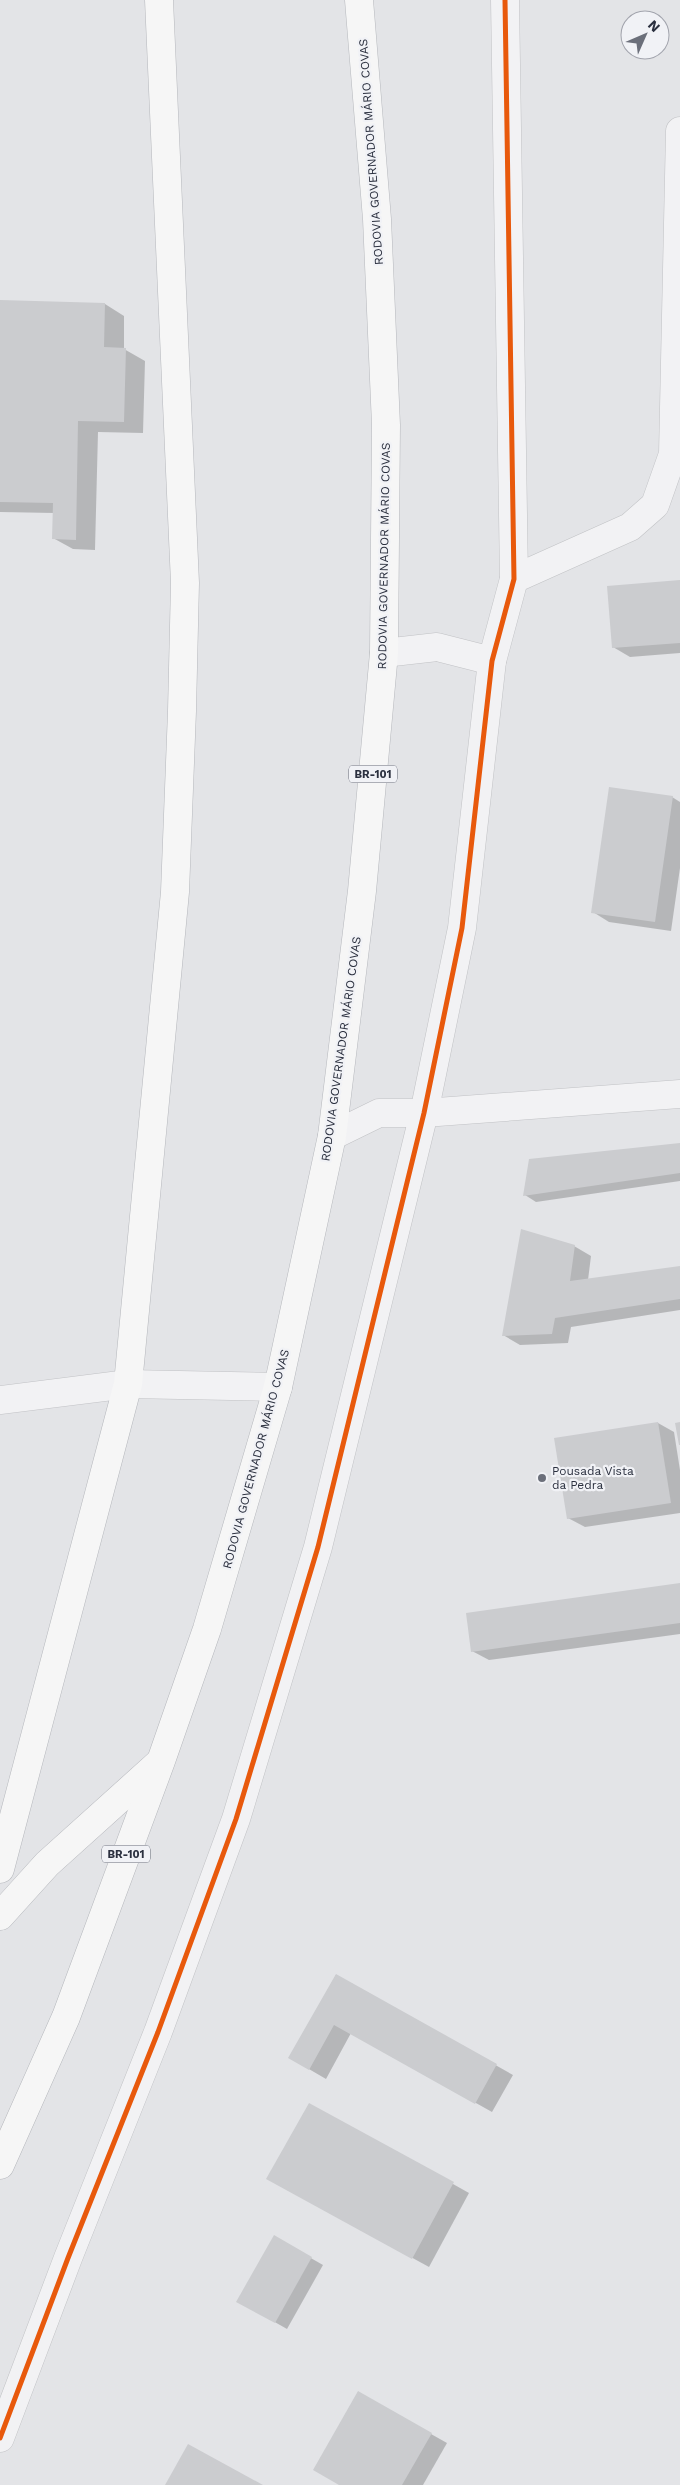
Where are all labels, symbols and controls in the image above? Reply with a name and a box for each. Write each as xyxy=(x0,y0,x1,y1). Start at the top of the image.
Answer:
north arrow xyxy=(620,10,670,60)
text: N xyxy=(645,16,664,35)
street label: RODOVIA GOVERNADOR MÁRIO COVAS xyxy=(356,38,386,266)
street label: RODOVIA GOVERNADOR MÁRIO COVAS xyxy=(375,442,393,670)
road number: BR-101 xyxy=(349,766,397,782)
street label: RODOVIA GOVERNADOR MÁRIO COVAS xyxy=(318,936,364,1162)
street label: RODOVIA GOVERNADOR MÁRIO COVAS xyxy=(220,1348,292,1570)
place label: Pousada Vista da Pedra xyxy=(552,1464,634,1492)
marker: Pousada Vista da Pedra xyxy=(536,1472,548,1484)
road number: BR-101 xyxy=(102,1846,150,1862)

